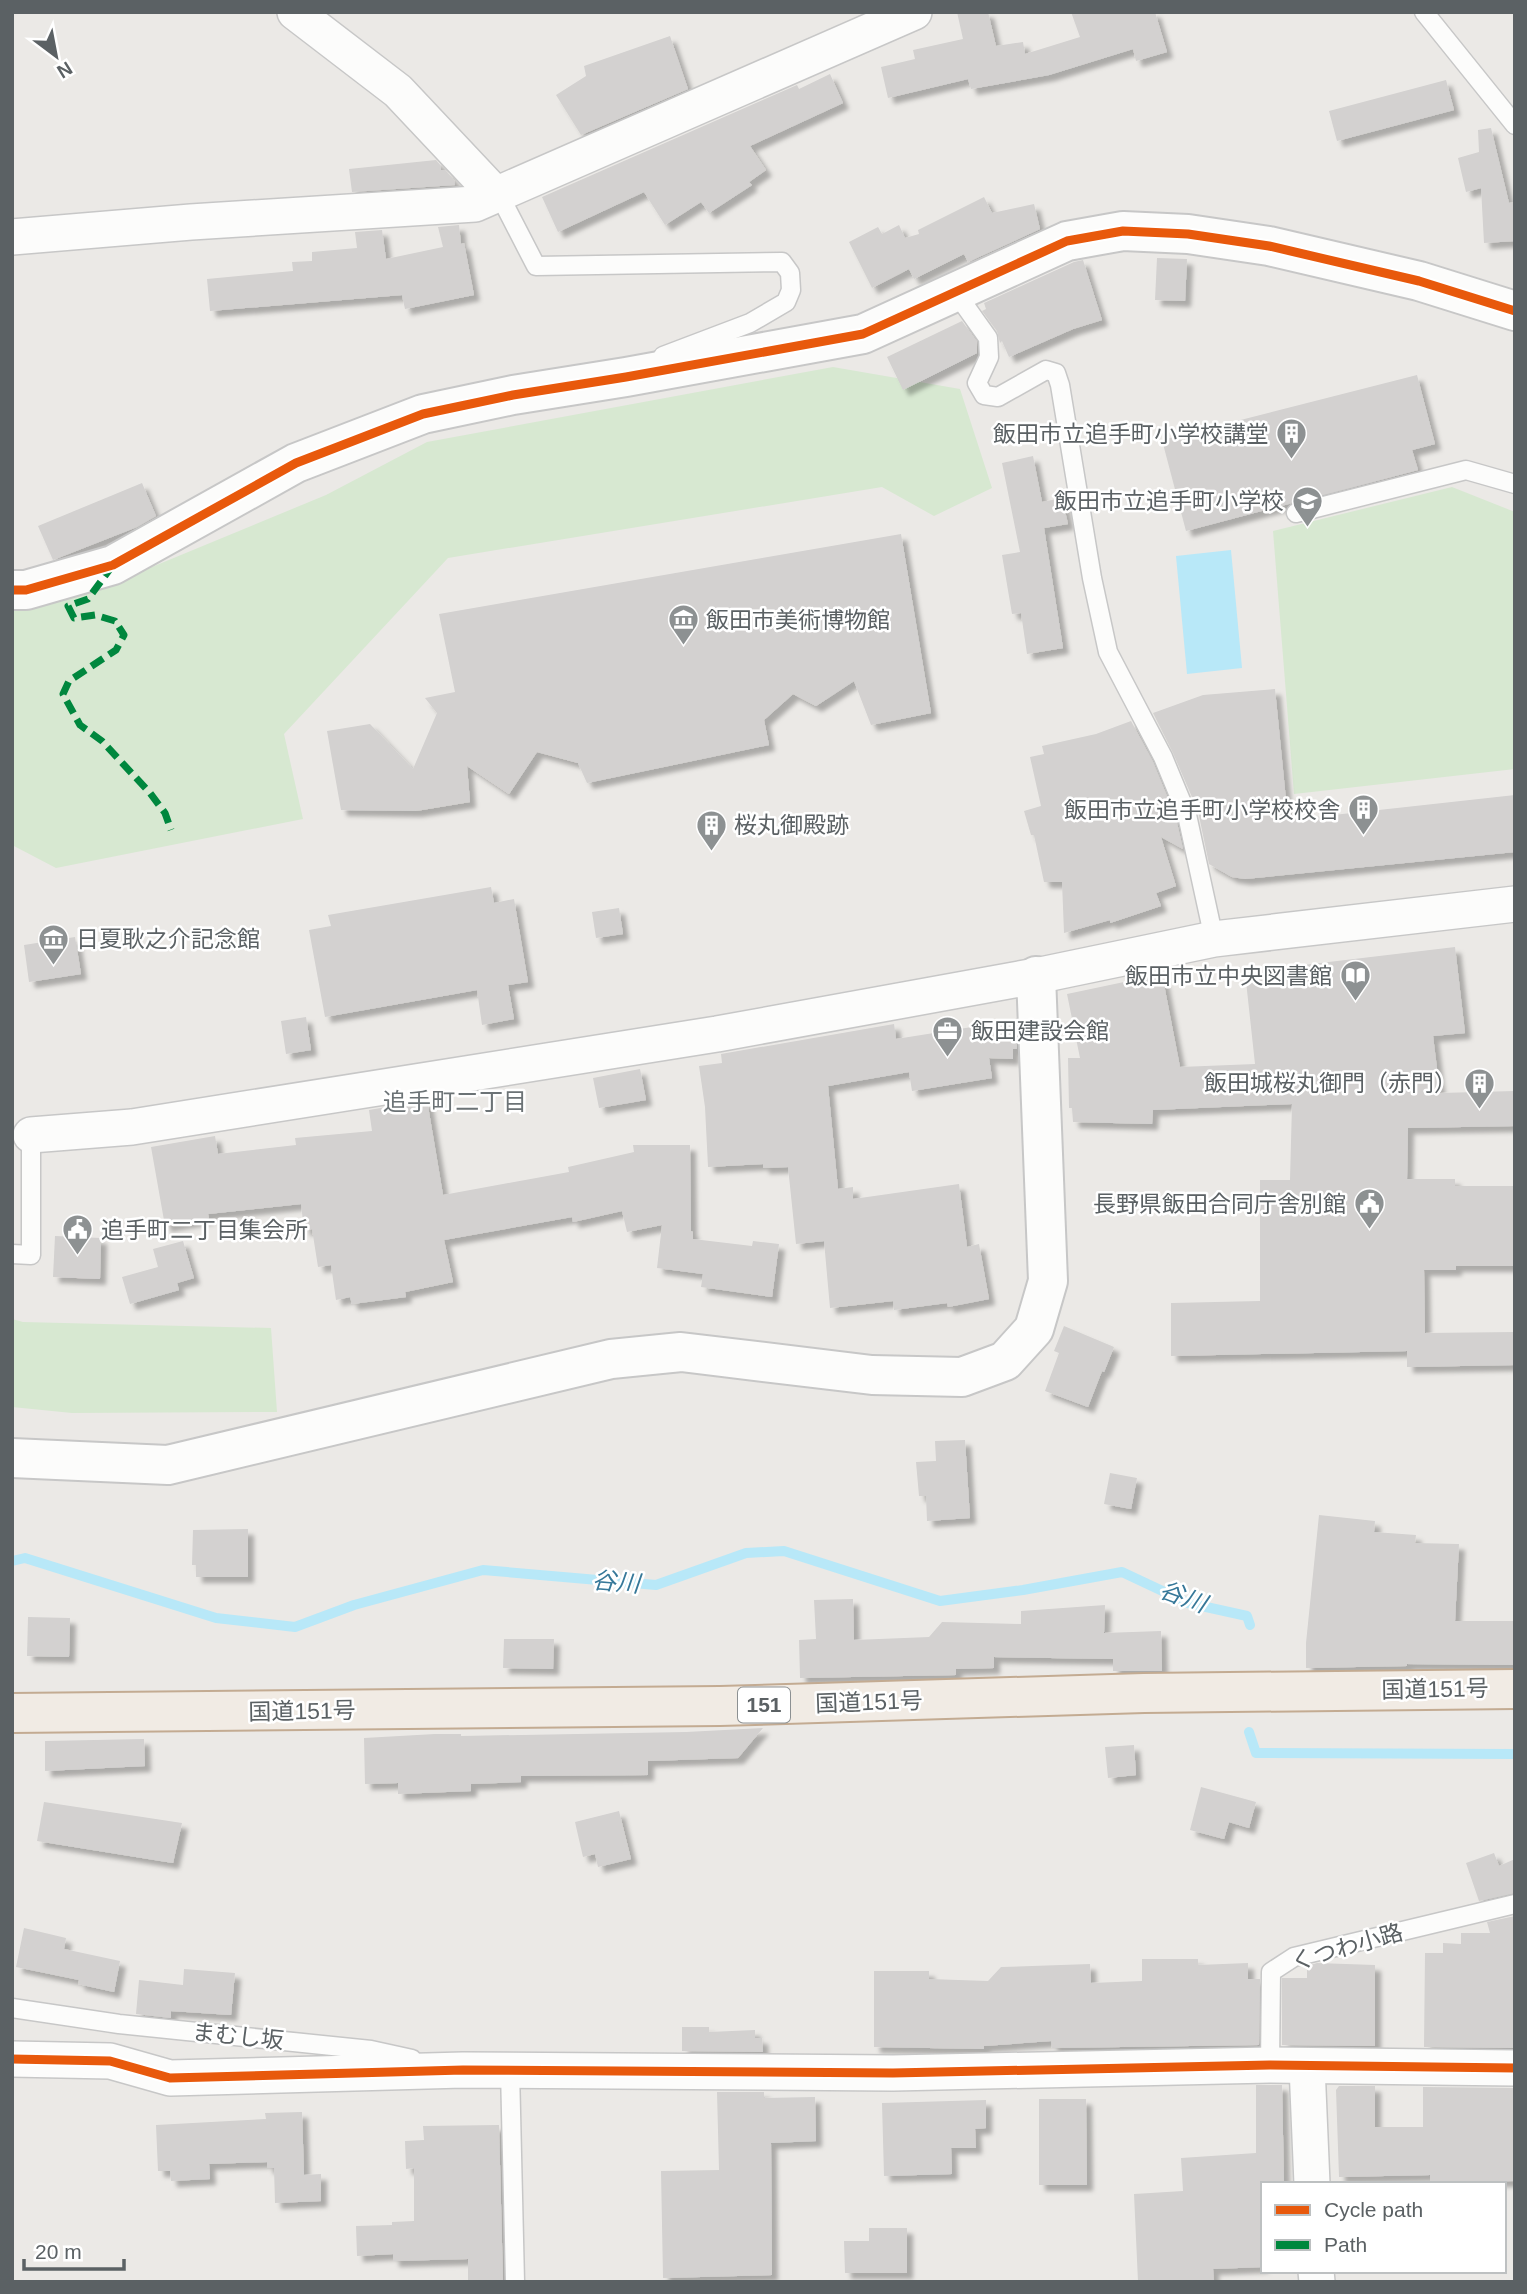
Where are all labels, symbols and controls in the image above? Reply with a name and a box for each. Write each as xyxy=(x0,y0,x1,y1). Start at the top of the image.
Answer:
north arrow xyxy=(21,21,91,91)
text: N xyxy=(53,57,76,83)
building icon: 飯田市立追手町小学校講堂 xyxy=(1275,417,1309,461)
place label: 飯田市立追手町小学校講堂 xyxy=(993,421,1269,447)
school or university icon: 飯田市立追手町小学校 xyxy=(1290,484,1324,528)
place label: 飯田市立追手町小学校 xyxy=(1054,488,1284,514)
museum icon: 飯田市美術博物館 xyxy=(666,603,700,647)
place label: 飯田市美術博物館 xyxy=(706,607,890,633)
building icon: 飯田市立追手町小学校校舎 xyxy=(1346,793,1380,837)
place label: 飯田市立追手町小学校校舎 xyxy=(1064,797,1340,823)
building icon: 桜丸御殿跡 xyxy=(694,808,728,852)
place label: 桜丸御殿跡 xyxy=(734,812,849,838)
museum icon: 日夏耿之介記念館 xyxy=(36,922,70,966)
place label: 日夏耿之介記念館 xyxy=(76,926,260,952)
library icon: 飯田市立中央図書館 xyxy=(1338,959,1372,1003)
place label: 飯田市立中央図書館 xyxy=(1125,963,1332,989)
office icon: 飯田建設会館 xyxy=(931,1014,965,1058)
place label: 飯田建設会館 xyxy=(971,1018,1109,1044)
building icon: 飯田城桜丸御門（赤門） xyxy=(1463,1066,1497,1110)
place label: 飯田城桜丸御門（赤門） xyxy=(1204,1070,1457,1096)
district label: 追手町二丁目 xyxy=(383,1088,527,1115)
public building icon: 長野県飯田合同庁舎別館 xyxy=(1352,1187,1386,1231)
place label: 長野県飯田合同庁舎別館 xyxy=(1093,1191,1346,1217)
public building icon: 追手町二丁目集会所 xyxy=(61,1213,95,1257)
place label: 追手町二丁目集会所 xyxy=(101,1217,308,1243)
water label: 谷川 xyxy=(591,1566,644,1597)
water label: 谷川 xyxy=(1156,1576,1213,1618)
street label: 国道151号 xyxy=(1381,1675,1489,1703)
street label: 国道151号 xyxy=(815,1687,923,1717)
road number: 151 xyxy=(738,1688,790,1722)
street label: 国道151号 xyxy=(248,1697,356,1725)
street label: くつわ小路 xyxy=(1288,1919,1406,1975)
street label: まむし坂 xyxy=(191,2018,285,2054)
legend xyxy=(1261,2182,1506,2273)
text: Cycle path xyxy=(1324,2198,1423,2221)
scale bar xyxy=(24,2228,124,2272)
text: Path xyxy=(1324,2233,1367,2256)
text: 20 m xyxy=(35,2240,82,2263)

